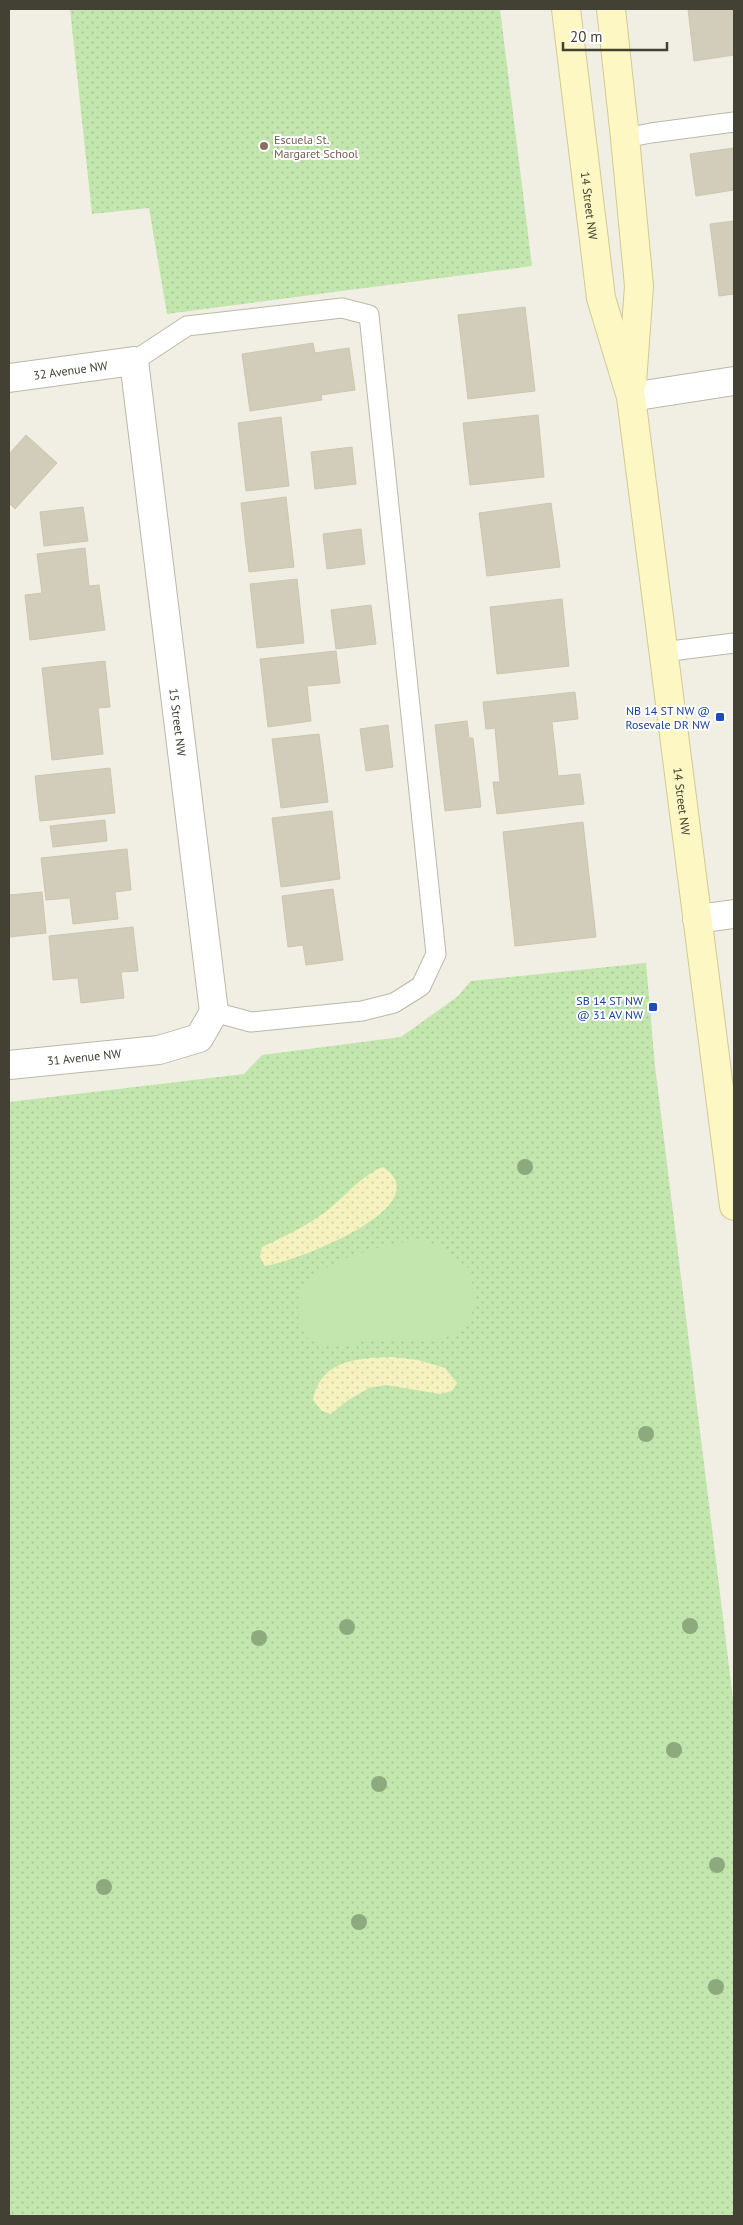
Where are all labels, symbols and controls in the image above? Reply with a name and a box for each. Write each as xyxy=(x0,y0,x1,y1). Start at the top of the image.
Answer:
scale bar xyxy=(563,20,667,52)
text: 20 m xyxy=(570,27,603,46)
place label: Escuela St. Margaret School xyxy=(274,132,359,161)
marker: Escuela St. Margaret School xyxy=(258,140,270,152)
street label: 14 Street NW xyxy=(578,171,601,240)
street label: 32 Avenue NW xyxy=(32,357,109,382)
street label: 15 Street NW xyxy=(167,687,190,757)
place label: NB 14 ST NW @ Rosevale DR NW xyxy=(625,703,710,732)
marker: NB 14 ST NW @ Rosevale DR NW xyxy=(714,711,726,723)
street label: 14 Street NW xyxy=(671,766,694,836)
place label: SB 14 ST NW @ 31 AV NW xyxy=(576,993,643,1022)
marker: SB 14 ST NW @ 31 AV NW xyxy=(647,1001,659,1013)
street label: 31 Avenue NW xyxy=(46,1046,122,1068)

